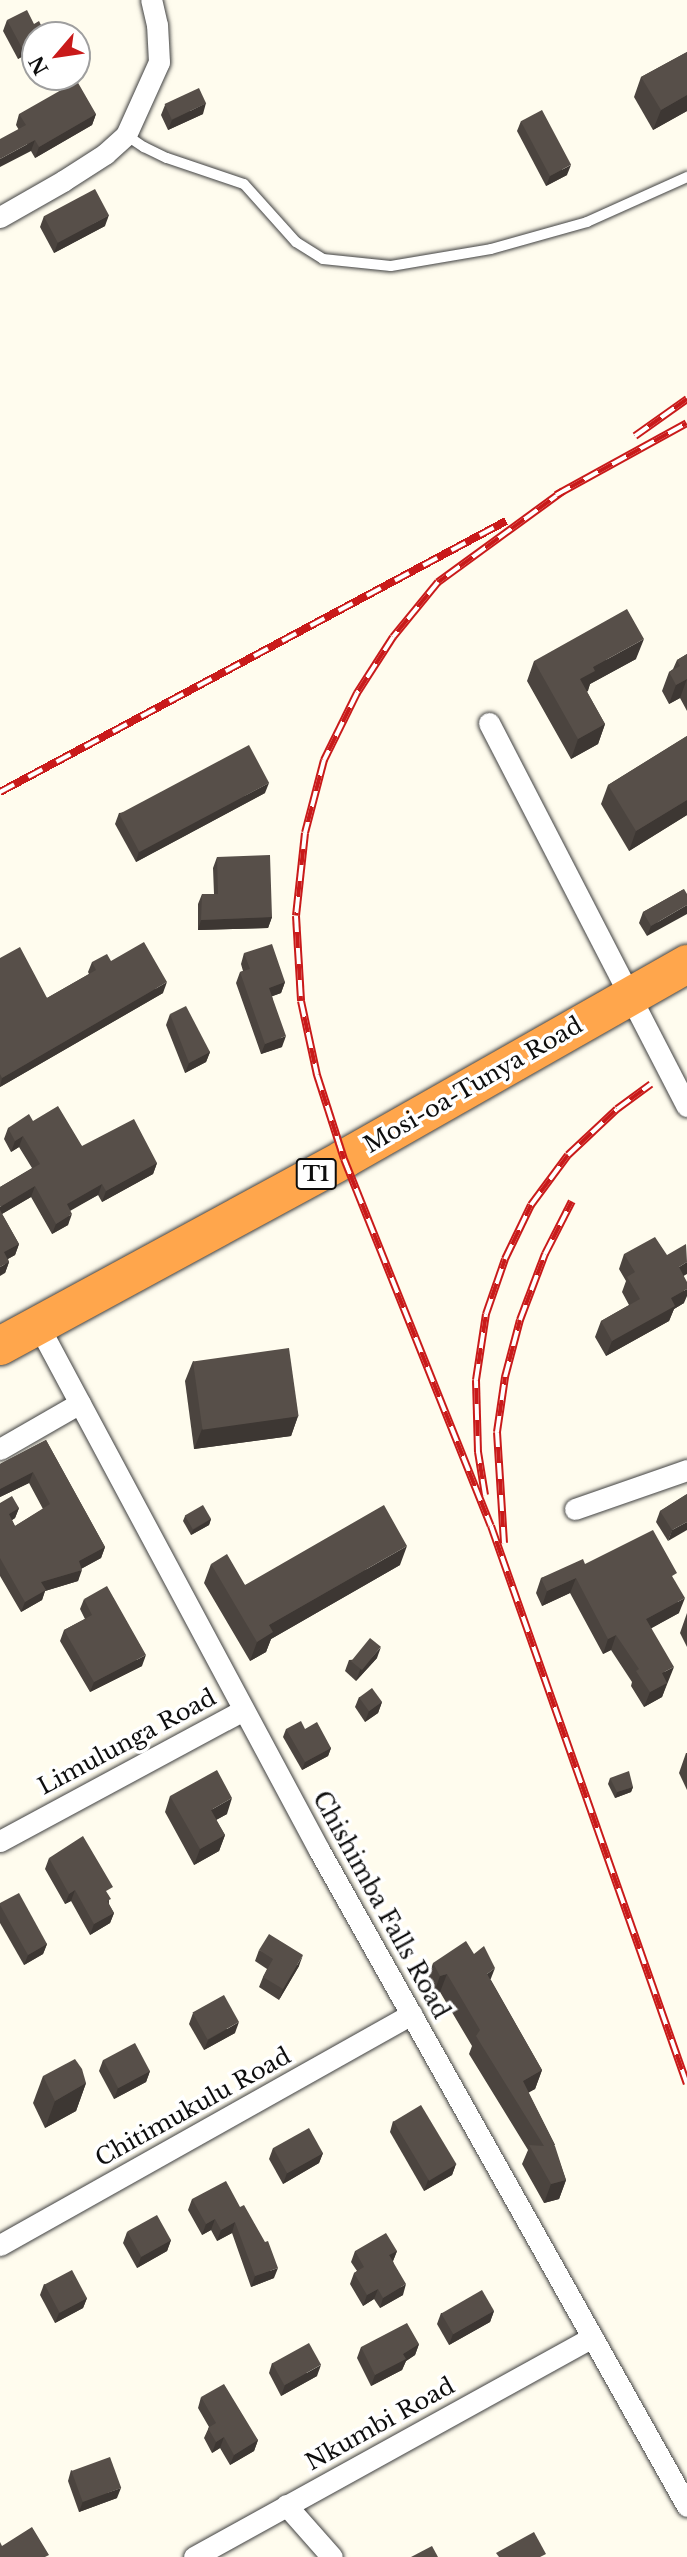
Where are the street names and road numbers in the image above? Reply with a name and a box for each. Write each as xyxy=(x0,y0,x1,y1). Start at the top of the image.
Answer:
street label: Mosi-oa-Tunya Road xyxy=(359,1011,587,1159)
road number: T1 xyxy=(295,1156,337,1192)
street label: Limulunga Road xyxy=(33,1683,221,1801)
street label: Chishimba Falls Road xyxy=(307,1786,455,2024)
street label: Chitimukulu Road xyxy=(91,2042,295,2172)
street label: Nkumbi Road xyxy=(301,2372,459,2476)

